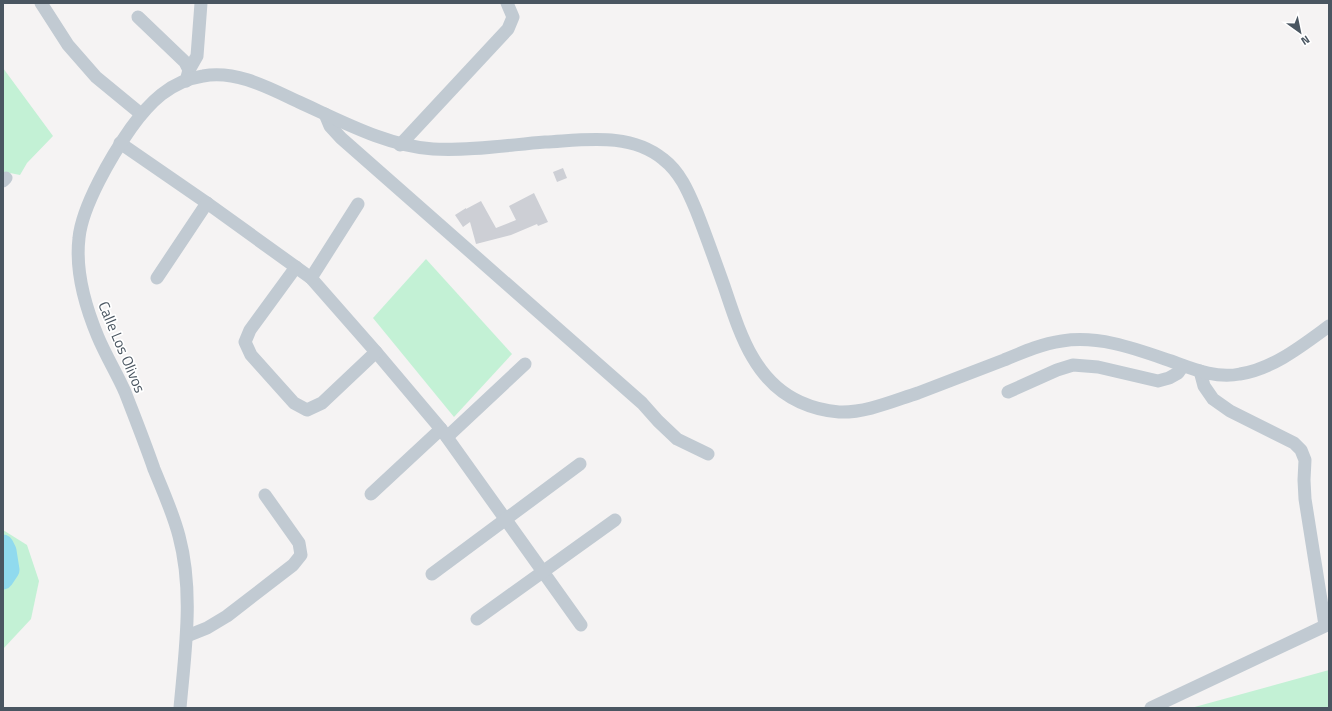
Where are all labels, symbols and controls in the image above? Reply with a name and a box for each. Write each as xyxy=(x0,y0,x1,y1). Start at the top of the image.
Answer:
north arrow xyxy=(1280,12,1320,52)
text: N xyxy=(1298,32,1313,49)
street label: Calle Los Olivos xyxy=(92,298,152,396)

